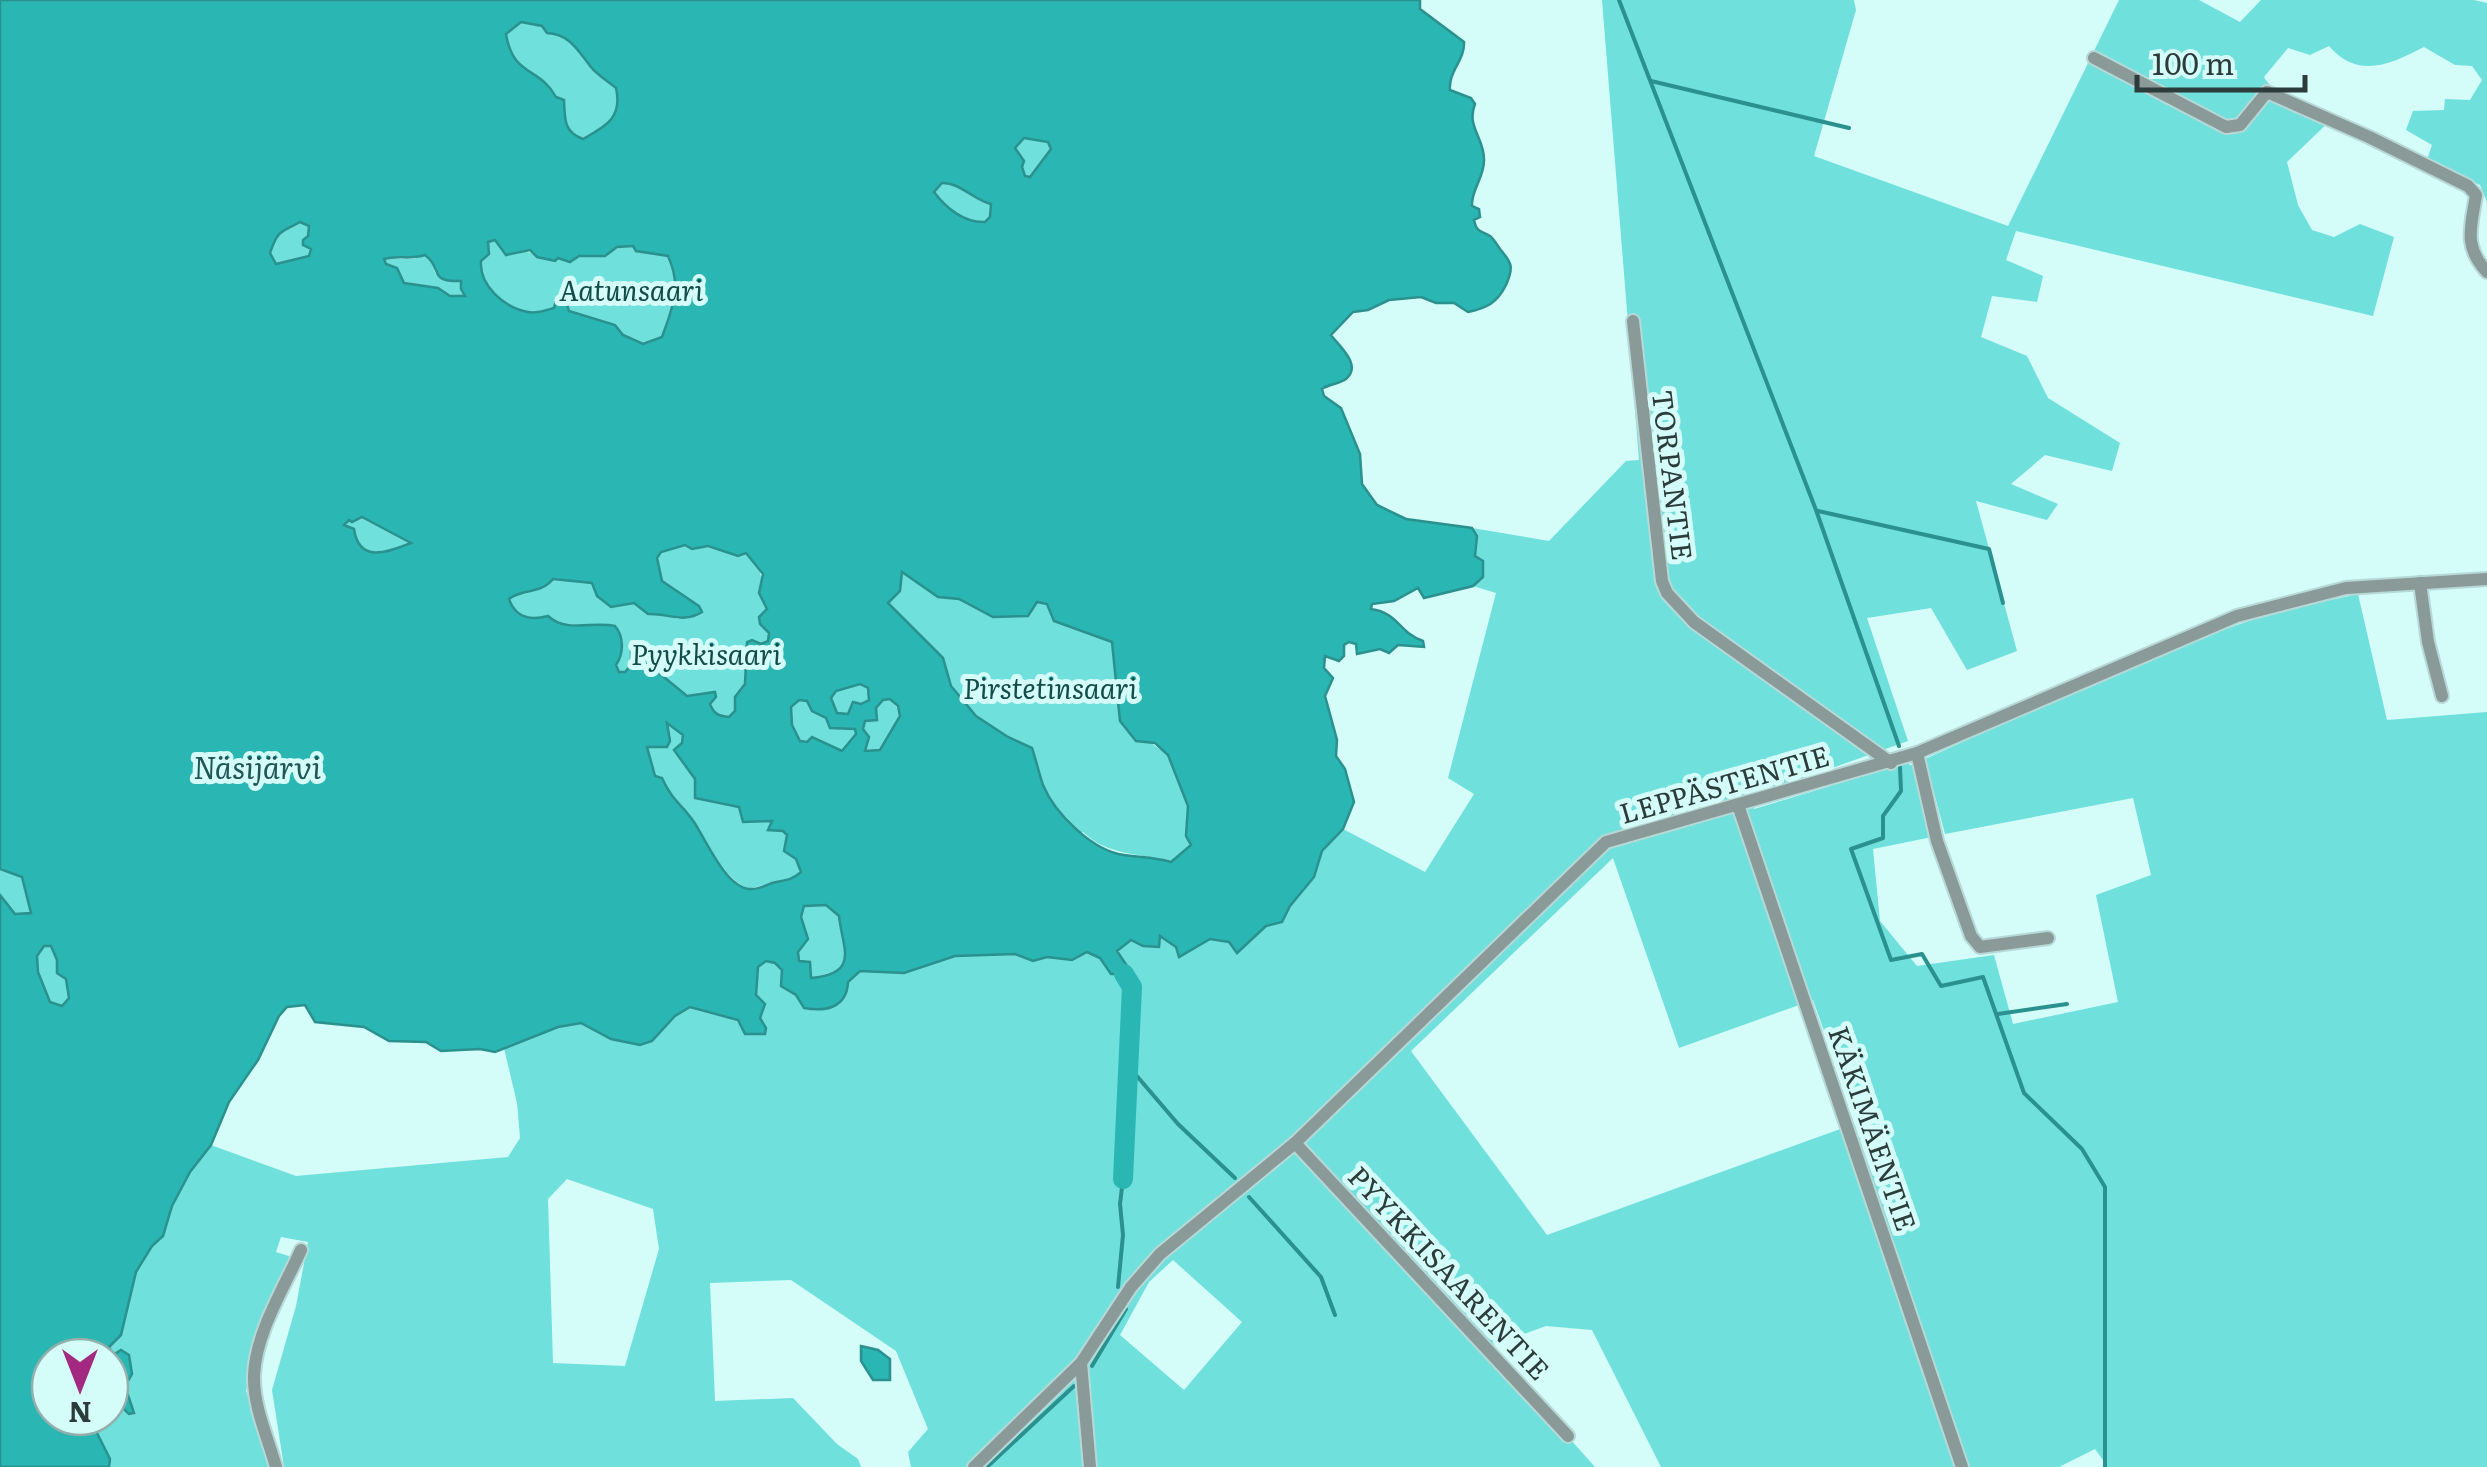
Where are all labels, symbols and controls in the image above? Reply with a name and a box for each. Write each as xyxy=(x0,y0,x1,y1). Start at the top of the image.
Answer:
scale bar xyxy=(2137,30,2304,92)
text: 100 m xyxy=(2152,40,2234,84)
park label: Aatunsaari xyxy=(559,268,704,310)
street label: TORPANTIE xyxy=(1643,388,1705,562)
park label: Pyykkisaari xyxy=(631,632,782,674)
park label: Pirstetinsaari xyxy=(963,666,1138,708)
street label: LEPPÄSTENTIE xyxy=(1614,733,1834,833)
water label: Näsijärvi xyxy=(193,744,321,788)
street label: KÄKIMÄENTIE xyxy=(1819,1020,1929,1236)
street label: PYYKKISAARENTIE xyxy=(1339,1156,1561,1388)
north arrow xyxy=(30,1337,130,1437)
text: N xyxy=(68,1393,92,1435)

